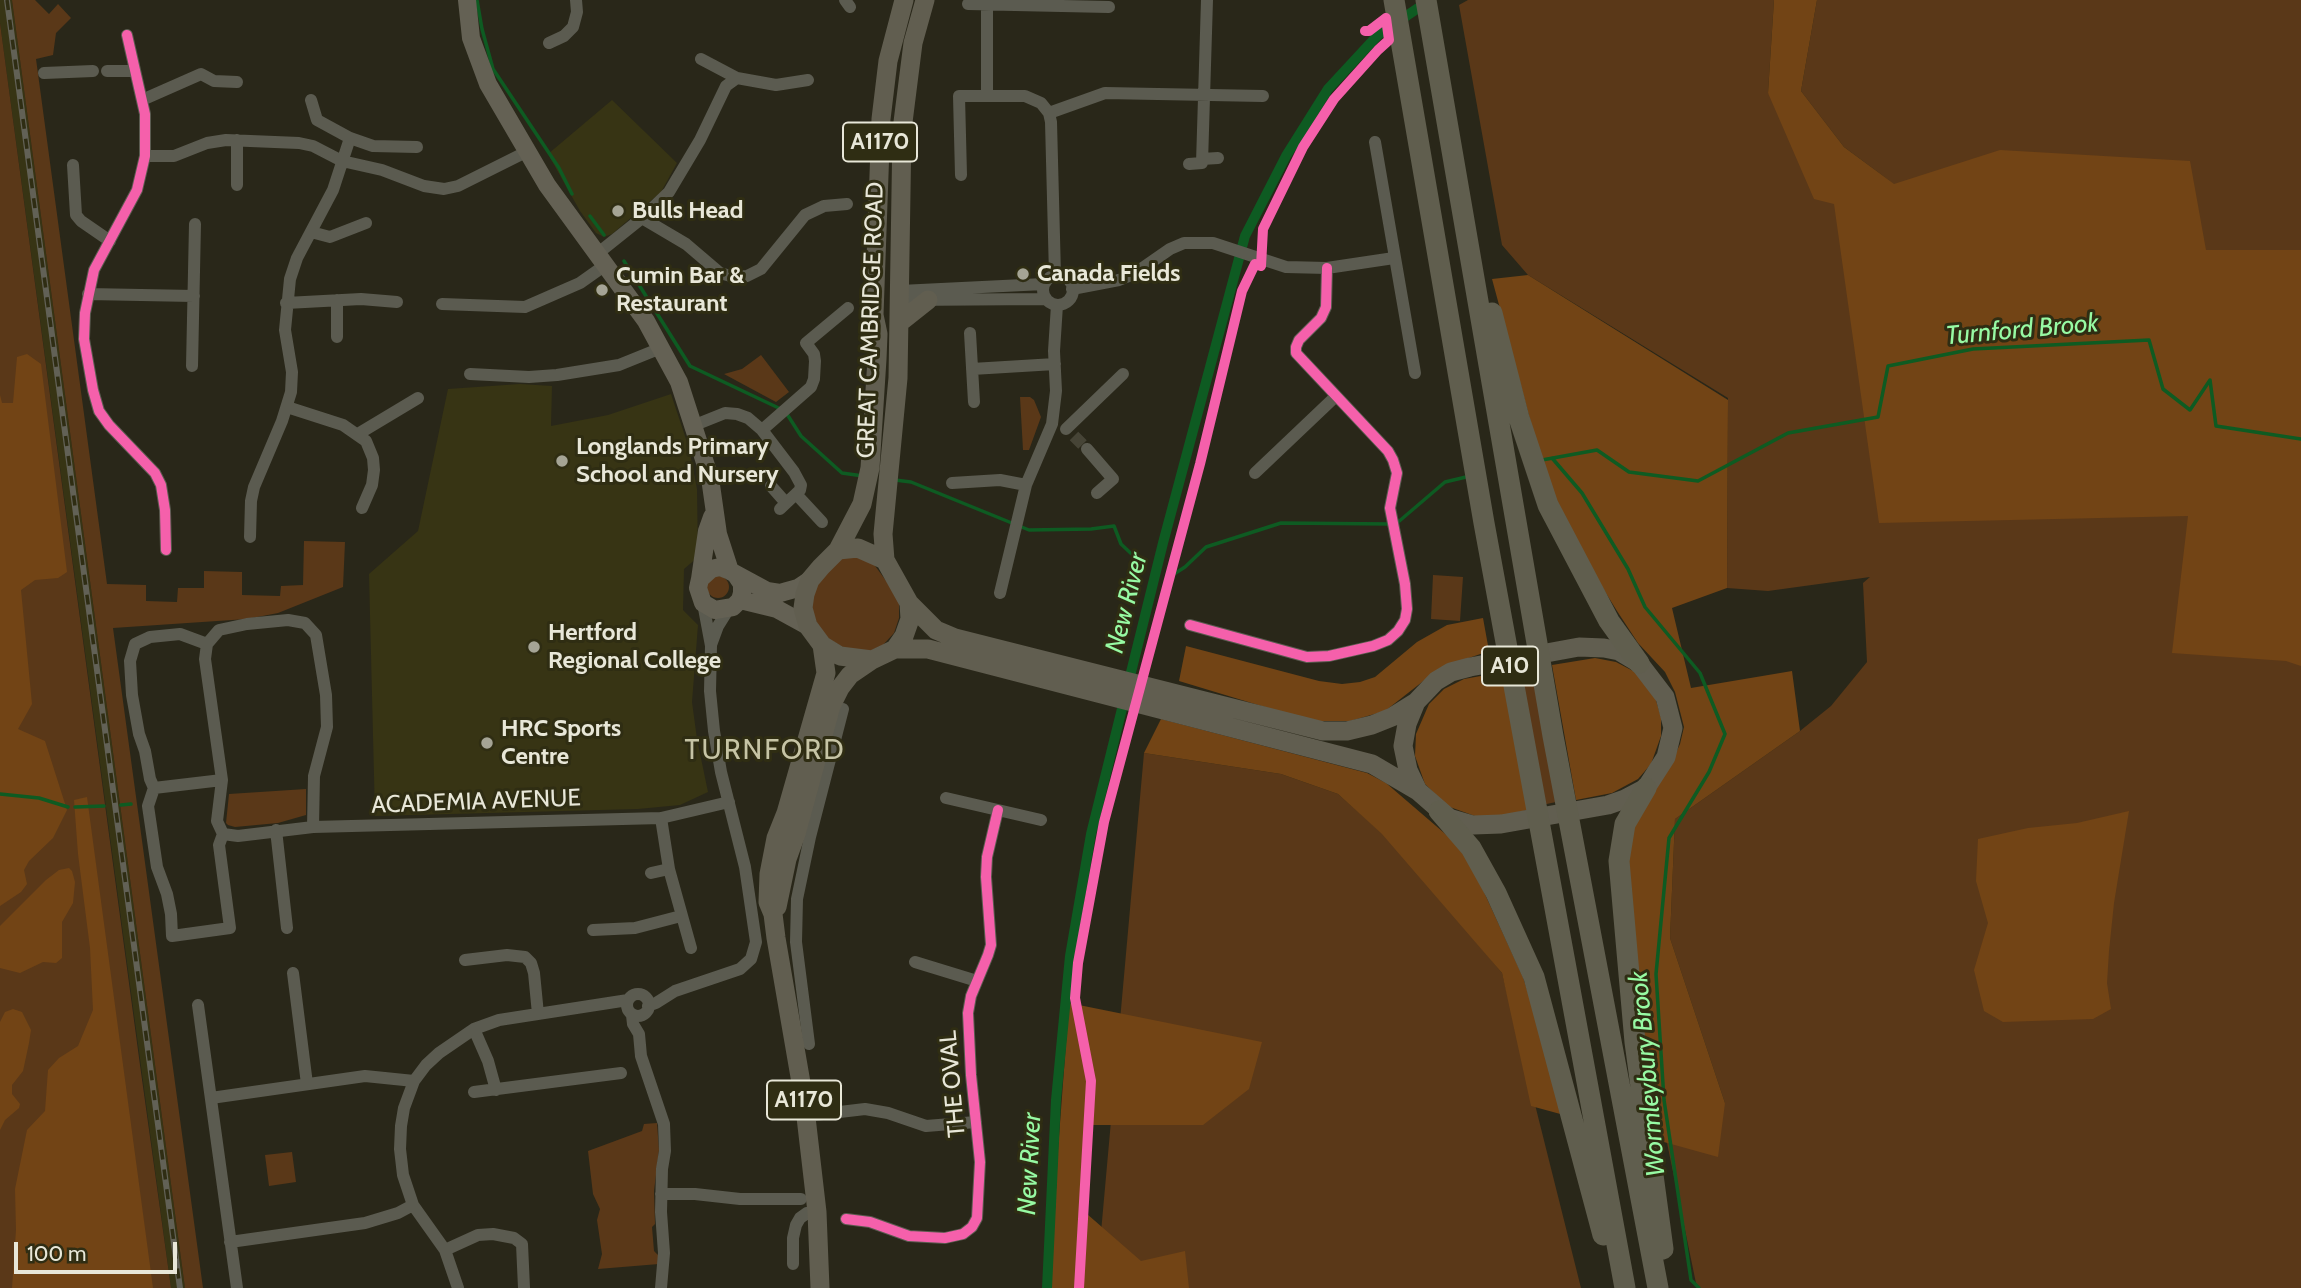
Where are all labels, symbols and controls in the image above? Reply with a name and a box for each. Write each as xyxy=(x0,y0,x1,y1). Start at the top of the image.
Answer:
road number: A1170 xyxy=(843,122,917,162)
street label: GREAT CAMBRIDGE ROAD xyxy=(852,181,890,459)
place label: Bulls Head xyxy=(632,197,744,225)
marker: Bulls Head xyxy=(610,203,626,219)
place label: Canada Fields xyxy=(1037,260,1180,288)
place label: Cumin Bar & Restaurant xyxy=(616,262,744,318)
marker: Canada Fields xyxy=(1015,266,1031,282)
marker: Cumin Bar & Restaurant xyxy=(594,282,610,298)
water label: Turnford Brook xyxy=(1944,308,2100,352)
place label: Longlands Primary School and Nursery xyxy=(576,433,779,489)
marker: Longlands Primary School and Nursery xyxy=(554,453,570,469)
water label: New River xyxy=(1099,550,1155,656)
place label: Hertford Regional College xyxy=(548,619,721,675)
marker: Hertford Regional College xyxy=(526,639,542,655)
road number: A10 xyxy=(1482,646,1538,686)
place label: HRC Sports Centre xyxy=(501,715,621,771)
district label: TURNFORD xyxy=(685,734,845,768)
marker: HRC Sports Centre xyxy=(479,735,495,751)
street label: ACADEMIA AVENUE xyxy=(371,784,581,820)
water label: Wormleybury Brook xyxy=(1623,970,1673,1178)
street label: THE OVAL xyxy=(934,1030,972,1138)
road number: A1170 xyxy=(767,1080,841,1120)
water label: New River xyxy=(1012,1112,1048,1216)
scale bar xyxy=(18,1228,180,1272)
text: 100 m xyxy=(27,1241,86,1266)

